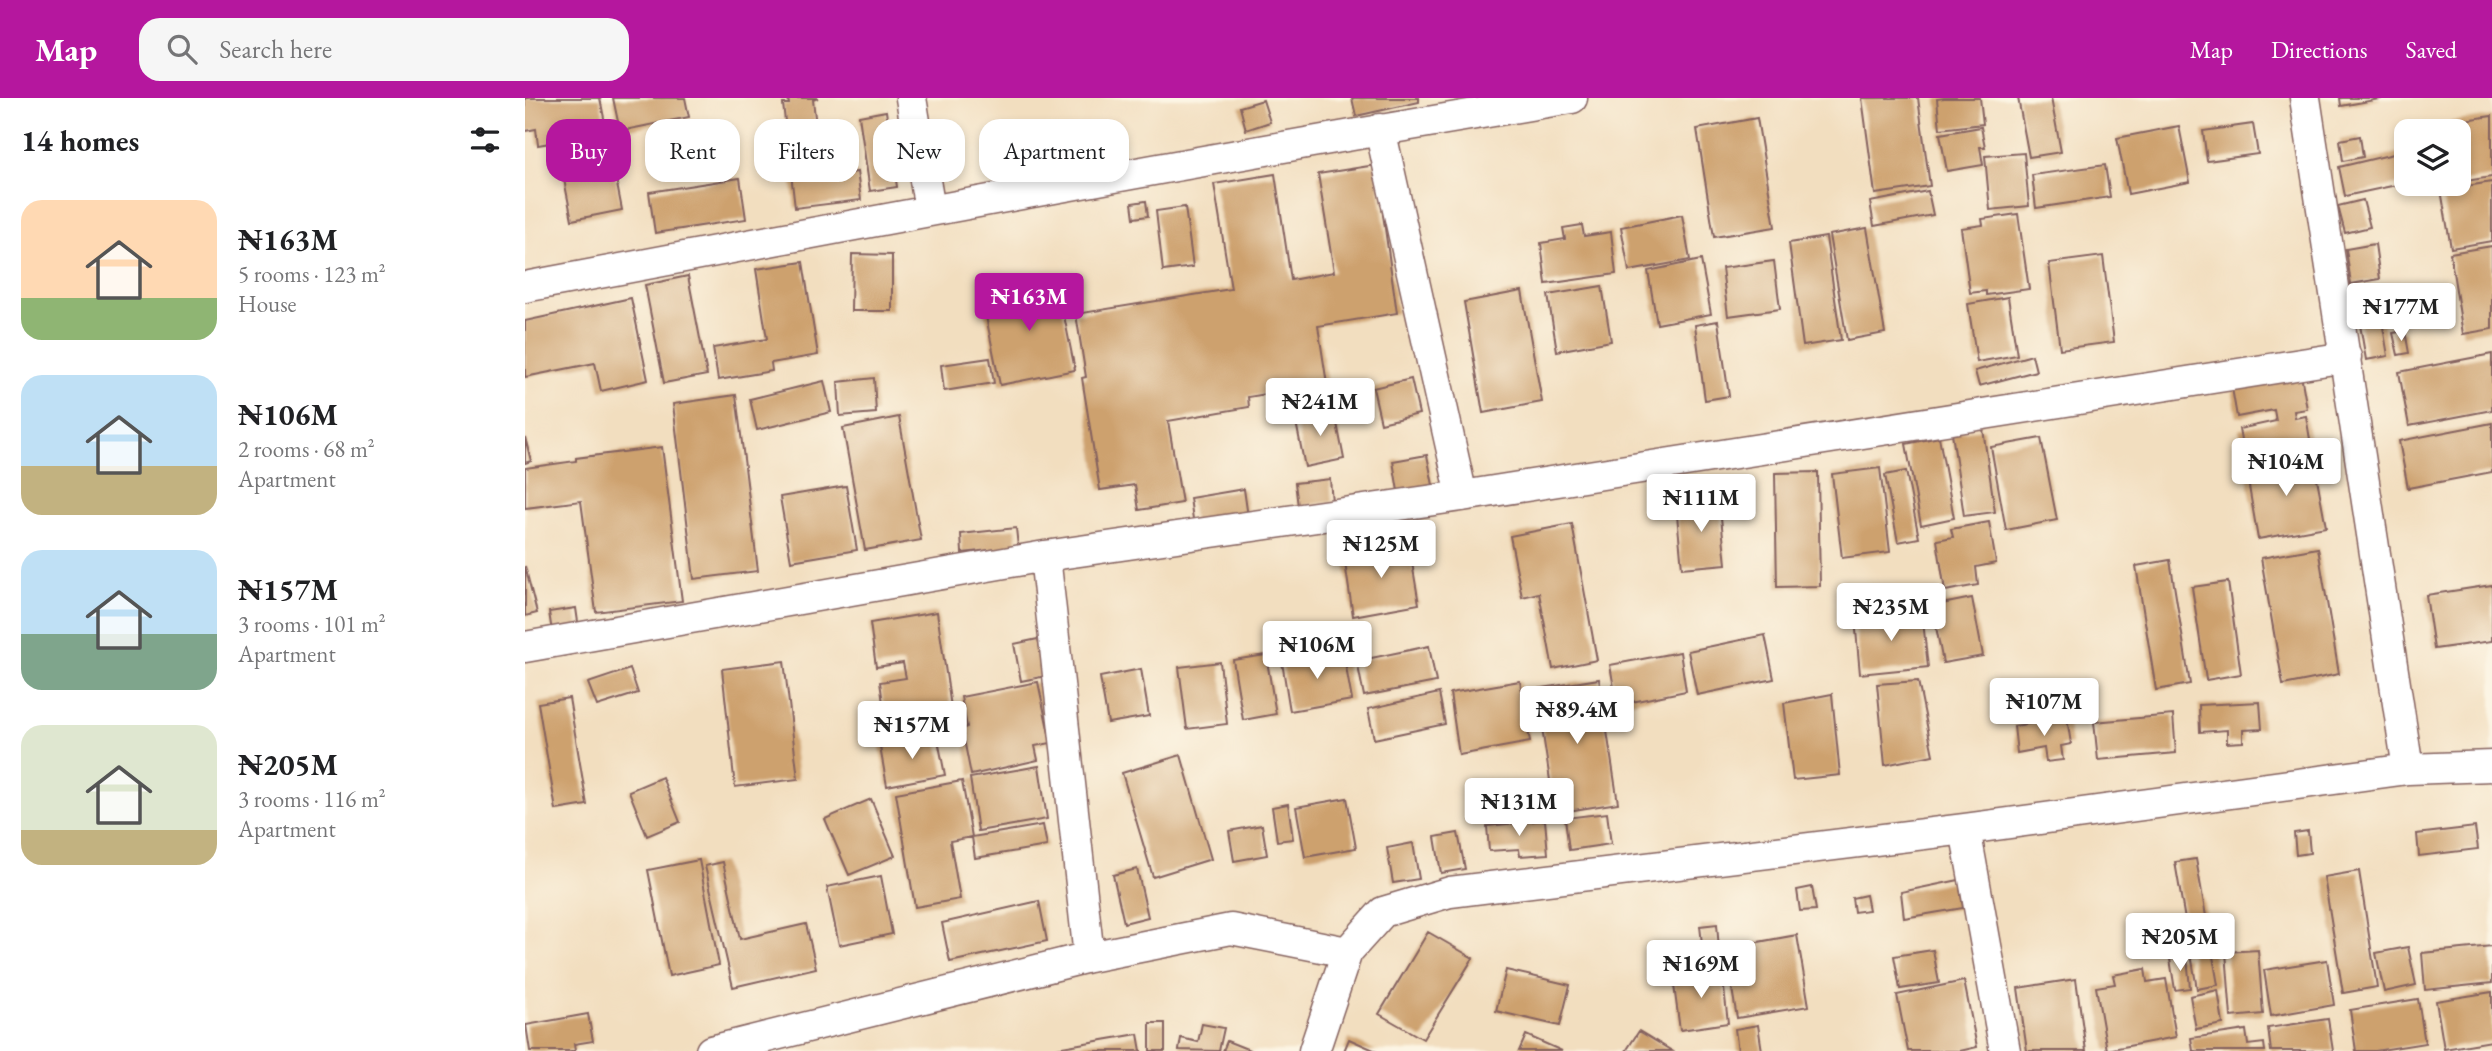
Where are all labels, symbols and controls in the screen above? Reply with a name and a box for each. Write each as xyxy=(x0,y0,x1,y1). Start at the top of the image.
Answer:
search box xyxy=(139,18,629,81)
text: Map xyxy=(35,28,97,71)
icon: search xyxy=(163,30,201,68)
text: Search here xyxy=(219,32,332,66)
text: Map xyxy=(2190,34,2233,65)
text: Directions xyxy=(2271,34,2368,65)
text: Saved xyxy=(2406,34,2457,65)
chip: Buy xyxy=(546,119,631,182)
chip: Rent xyxy=(645,119,740,182)
chip: Filters xyxy=(754,119,859,182)
chip: New xyxy=(873,119,965,182)
chip: Apartment xyxy=(979,119,1129,182)
map controls xyxy=(2394,119,2471,196)
button: layers xyxy=(2394,119,2471,196)
text: 14 homes xyxy=(21,121,139,160)
icon: filters xyxy=(466,121,504,159)
text: ₦163M xyxy=(238,220,338,259)
icon: home xyxy=(77,228,161,312)
text: 5 rooms · 123 m² xyxy=(238,259,386,289)
pin: ₦163M xyxy=(980,274,1078,333)
text: ₦163M xyxy=(991,281,1067,311)
pin: ₦177M xyxy=(2352,284,2450,343)
text: House xyxy=(238,289,297,319)
text: ₦177M xyxy=(2363,291,2439,321)
pin: ₦241M xyxy=(1271,378,1369,438)
text: ₦241M xyxy=(1282,386,1358,416)
text: ₦106M xyxy=(238,395,338,434)
icon: home xyxy=(77,403,161,487)
text: 2 rooms · 68 m² xyxy=(238,434,375,464)
pin: ₦104M xyxy=(2237,438,2335,498)
text: ₦104M xyxy=(2248,446,2324,476)
text: Apartment xyxy=(238,464,336,494)
pin: ₦111M xyxy=(1652,474,1750,534)
text: ₦111M xyxy=(1663,482,1739,512)
pin: ₦125M xyxy=(1332,520,1430,580)
text: ₦125M xyxy=(1343,528,1419,558)
text: ₦157M xyxy=(238,570,338,609)
icon: home xyxy=(77,578,161,662)
pin: ₦235M xyxy=(1842,584,1940,643)
text: ₦235M xyxy=(1853,591,1929,621)
text: 3 rooms · 101 m² xyxy=(238,609,386,639)
pin: ₦106M xyxy=(1268,622,1366,681)
text: ₦106M xyxy=(1279,629,1355,659)
text: Apartment xyxy=(238,639,336,669)
pin: ₦107M xyxy=(1995,678,2093,738)
pin: ₦89.4M xyxy=(1520,686,1634,746)
text: ₦107M xyxy=(2006,686,2082,716)
text: ₦89.4M xyxy=(1536,694,1618,724)
pin: ₦157M xyxy=(863,702,961,761)
text: ₦157M xyxy=(874,709,950,739)
text: ₦205M xyxy=(238,745,338,784)
icon: home xyxy=(77,753,161,837)
pin: ₦131M xyxy=(1470,778,1568,838)
text: 3 rooms · 116 m² xyxy=(238,784,386,814)
text: ₦131M xyxy=(1481,786,1557,816)
text: Apartment xyxy=(238,814,336,844)
pin: ₦205M xyxy=(2131,914,2229,973)
text: ₦205M xyxy=(2142,921,2218,951)
pin: ₦169M xyxy=(1652,940,1750,1000)
text: ₦169M xyxy=(1663,948,1739,978)

